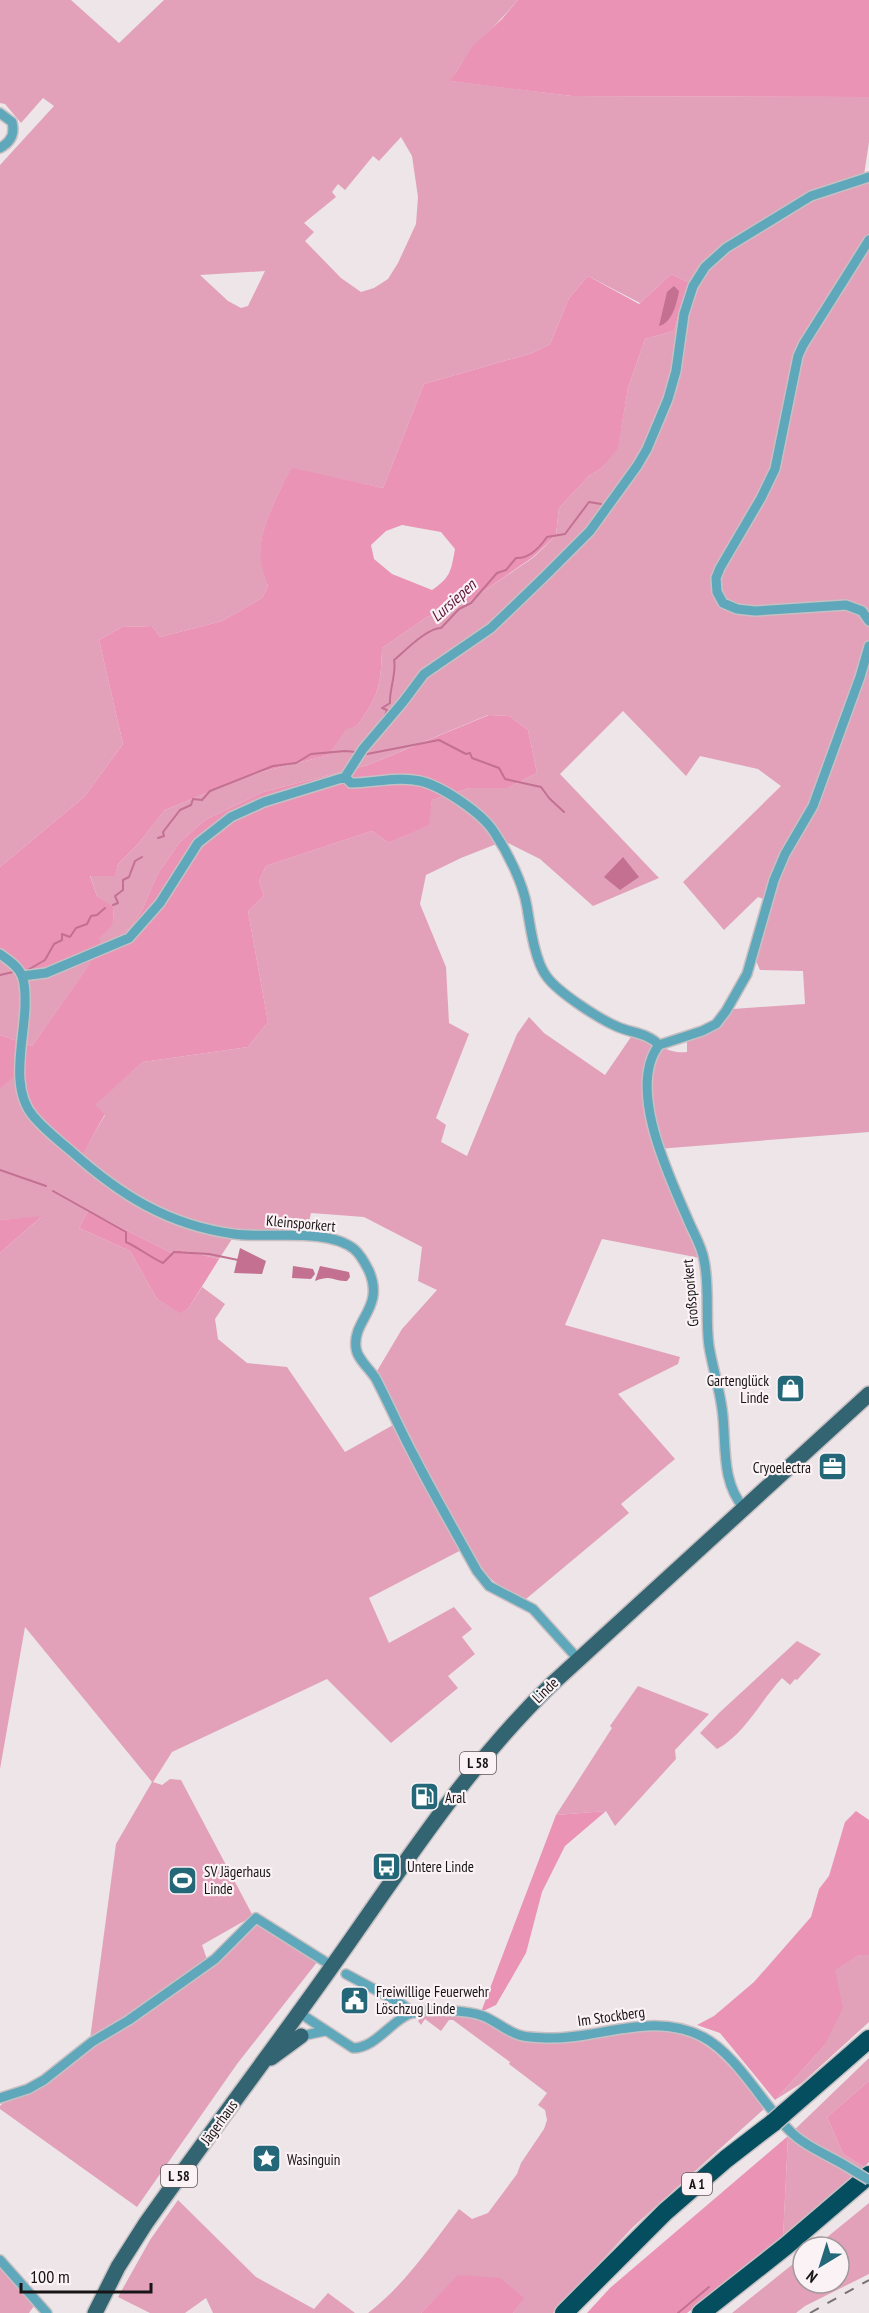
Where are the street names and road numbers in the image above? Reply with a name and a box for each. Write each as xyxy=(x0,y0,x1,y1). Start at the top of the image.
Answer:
street label: Kleinsporkert xyxy=(266,1211,336,1235)
street label: Großsporkert xyxy=(678,1258,702,1328)
street label: Linde xyxy=(528,1673,562,1707)
road number: L 58 xyxy=(460,1752,496,1774)
street label: Im Stockberg xyxy=(576,2002,646,2030)
street label: Jägerhaus xyxy=(196,2096,242,2149)
road number: L 58 xyxy=(161,2165,197,2187)
road number: A 1 xyxy=(682,2173,712,2195)

